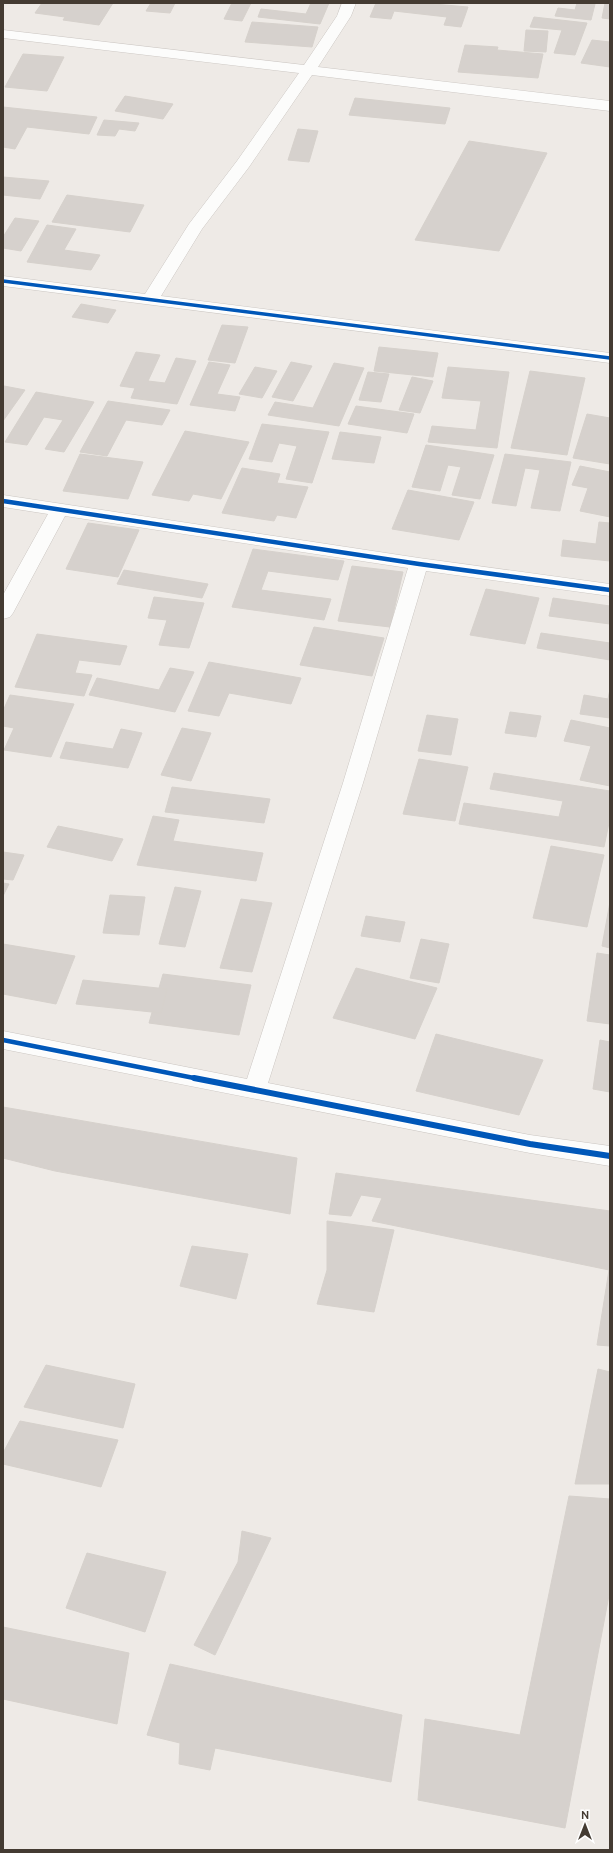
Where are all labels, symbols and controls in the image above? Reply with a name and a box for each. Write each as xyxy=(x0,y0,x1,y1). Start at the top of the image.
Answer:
north arrow xyxy=(565,1805,605,1845)
text: N xyxy=(581,1809,589,1821)

